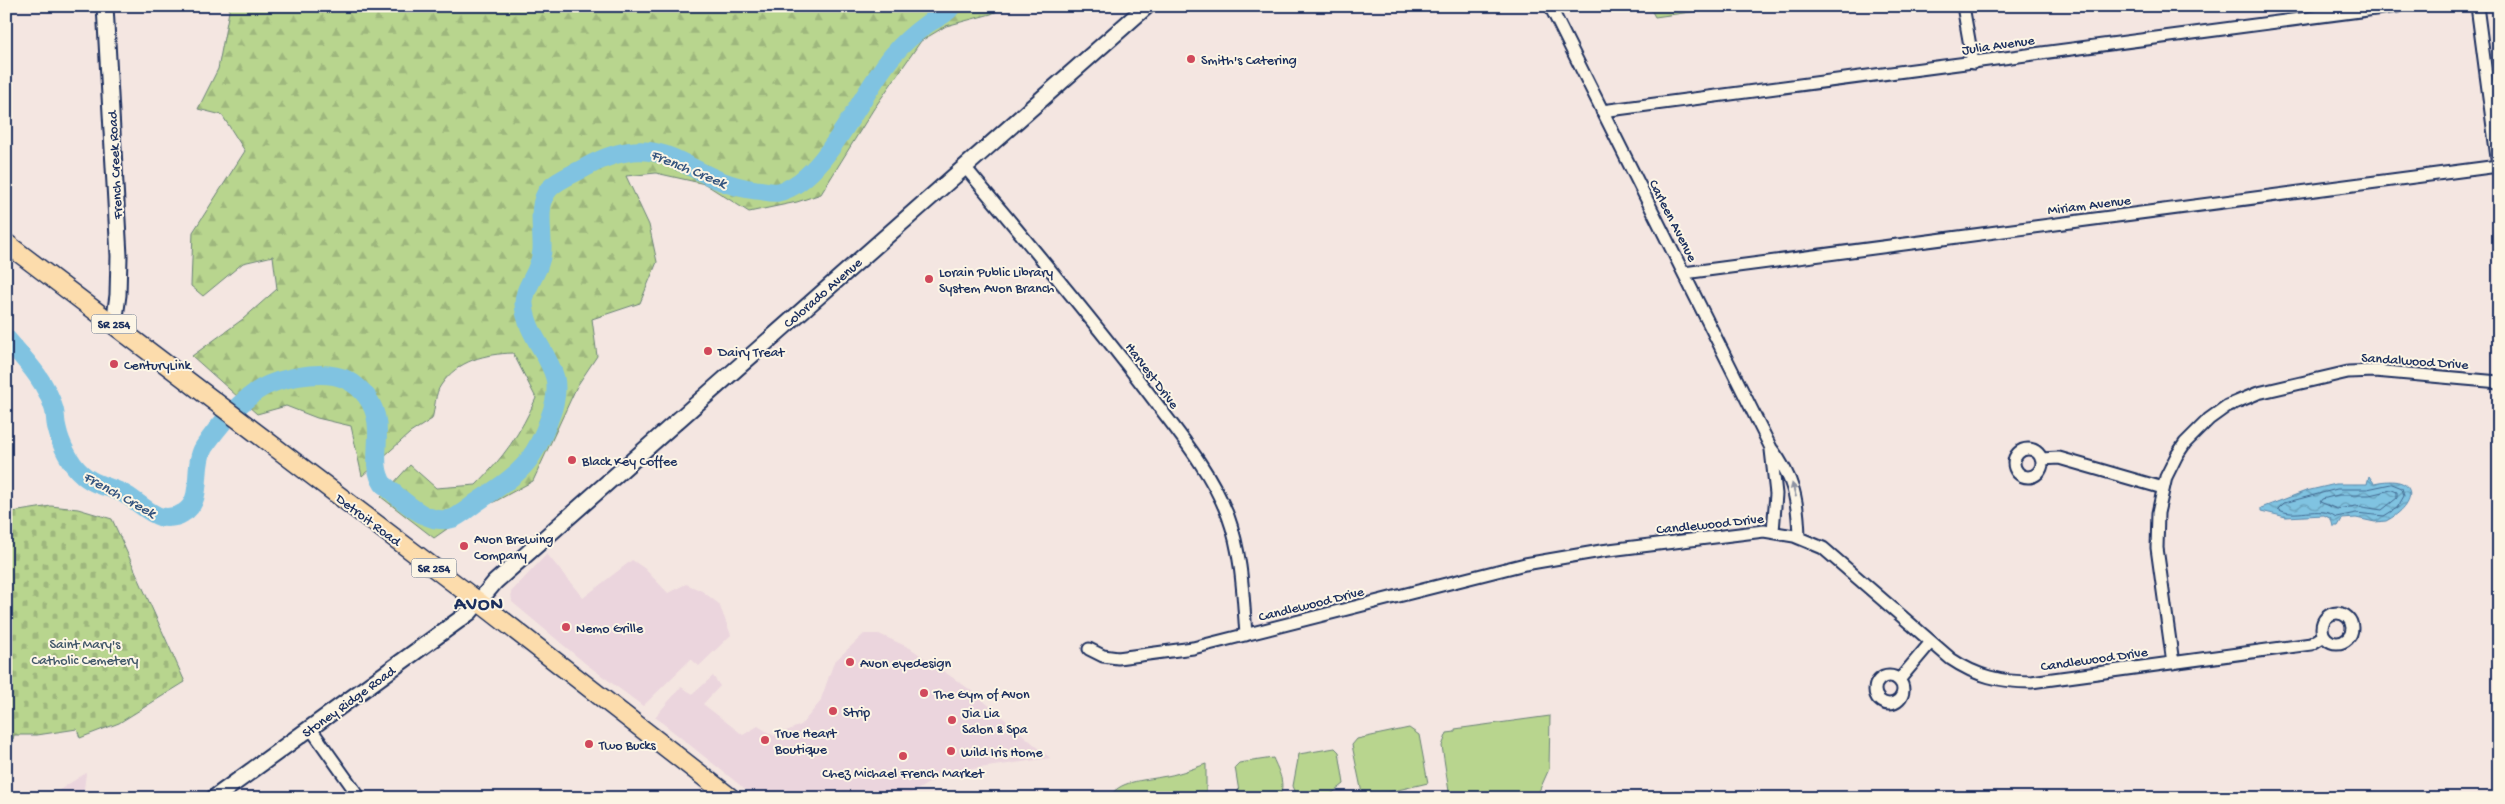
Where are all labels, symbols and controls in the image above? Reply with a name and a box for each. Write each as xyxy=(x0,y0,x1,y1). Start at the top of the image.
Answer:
street label: Julia Avenue xyxy=(1961,33,2037,60)
marker: Smith's Catering xyxy=(1185,53,1197,65)
place label: Smith's Catering xyxy=(1201,53,1297,70)
street label: French Creek Road xyxy=(105,108,128,221)
water label: French Creek xyxy=(648,146,730,194)
street label: Carleen Avenue xyxy=(1644,177,1700,266)
street label: Miriam Avenue xyxy=(2047,193,2133,220)
street label: Colorado Avenue xyxy=(781,255,867,333)
place label: Lorain Public Library System Avon Branch xyxy=(939,265,1055,298)
marker: Lorain Public Library System Avon Branch xyxy=(923,273,935,285)
road number: SR 254 xyxy=(92,314,136,334)
street label: Harvest Drive xyxy=(1120,340,1182,414)
marker: Dairy Treat xyxy=(702,345,714,357)
place label: Dairy Treat xyxy=(717,345,785,362)
street label: Sandalwood Drive xyxy=(2361,350,2470,375)
marker: CenturyLink xyxy=(108,358,120,370)
place label: CenturyLink xyxy=(124,358,192,375)
marker: Black Key Coffee xyxy=(566,454,578,466)
place label: Black Key Coffee xyxy=(581,454,678,471)
water label: French Creek xyxy=(80,468,160,524)
one-way arrow xyxy=(1790,482,1798,497)
street label: Detroit Road xyxy=(331,490,405,552)
street label: Candlewood Drive xyxy=(1656,511,1766,540)
place label: Avon Brewing Company xyxy=(474,532,554,565)
marker: Avon Brewing Company xyxy=(458,540,470,552)
road number: SR 254 xyxy=(412,558,456,578)
street label: Candlewood Drive xyxy=(1257,584,1367,627)
district label: AVON xyxy=(453,594,504,617)
marker: Nemo Grille xyxy=(560,621,572,633)
place label: Nemo Grille xyxy=(576,621,644,638)
park label: Saint Mary's Catholic Cemetery xyxy=(32,637,139,670)
street label: Candlewood Drive xyxy=(2040,644,2150,676)
marker: Avon eyedesign xyxy=(844,656,856,668)
place label: Avon eyedesign xyxy=(860,656,952,673)
street label: Stoney Ridge Road xyxy=(299,662,401,743)
marker: The Gym of Avon xyxy=(918,687,930,699)
place label: The Gym of Avon xyxy=(933,687,1030,704)
marker: Strip xyxy=(827,705,839,717)
place label: Strip xyxy=(843,705,870,722)
place label: Jia Lia Salon & Spa xyxy=(962,706,1029,739)
marker: Jia Lia Salon & Spa xyxy=(946,714,958,726)
place label: True Heart Boutique xyxy=(774,726,837,759)
marker: True Heart Boutique xyxy=(759,734,771,746)
marker: Two Bucks xyxy=(583,738,595,750)
place label: Two Bucks xyxy=(598,738,657,755)
marker: Wild Iris Home xyxy=(945,745,957,757)
place label: Wild Iris Home xyxy=(961,745,1044,762)
marker: Chez Michael French Market xyxy=(897,750,909,762)
place label: Chez Michael French Market xyxy=(822,766,985,783)

